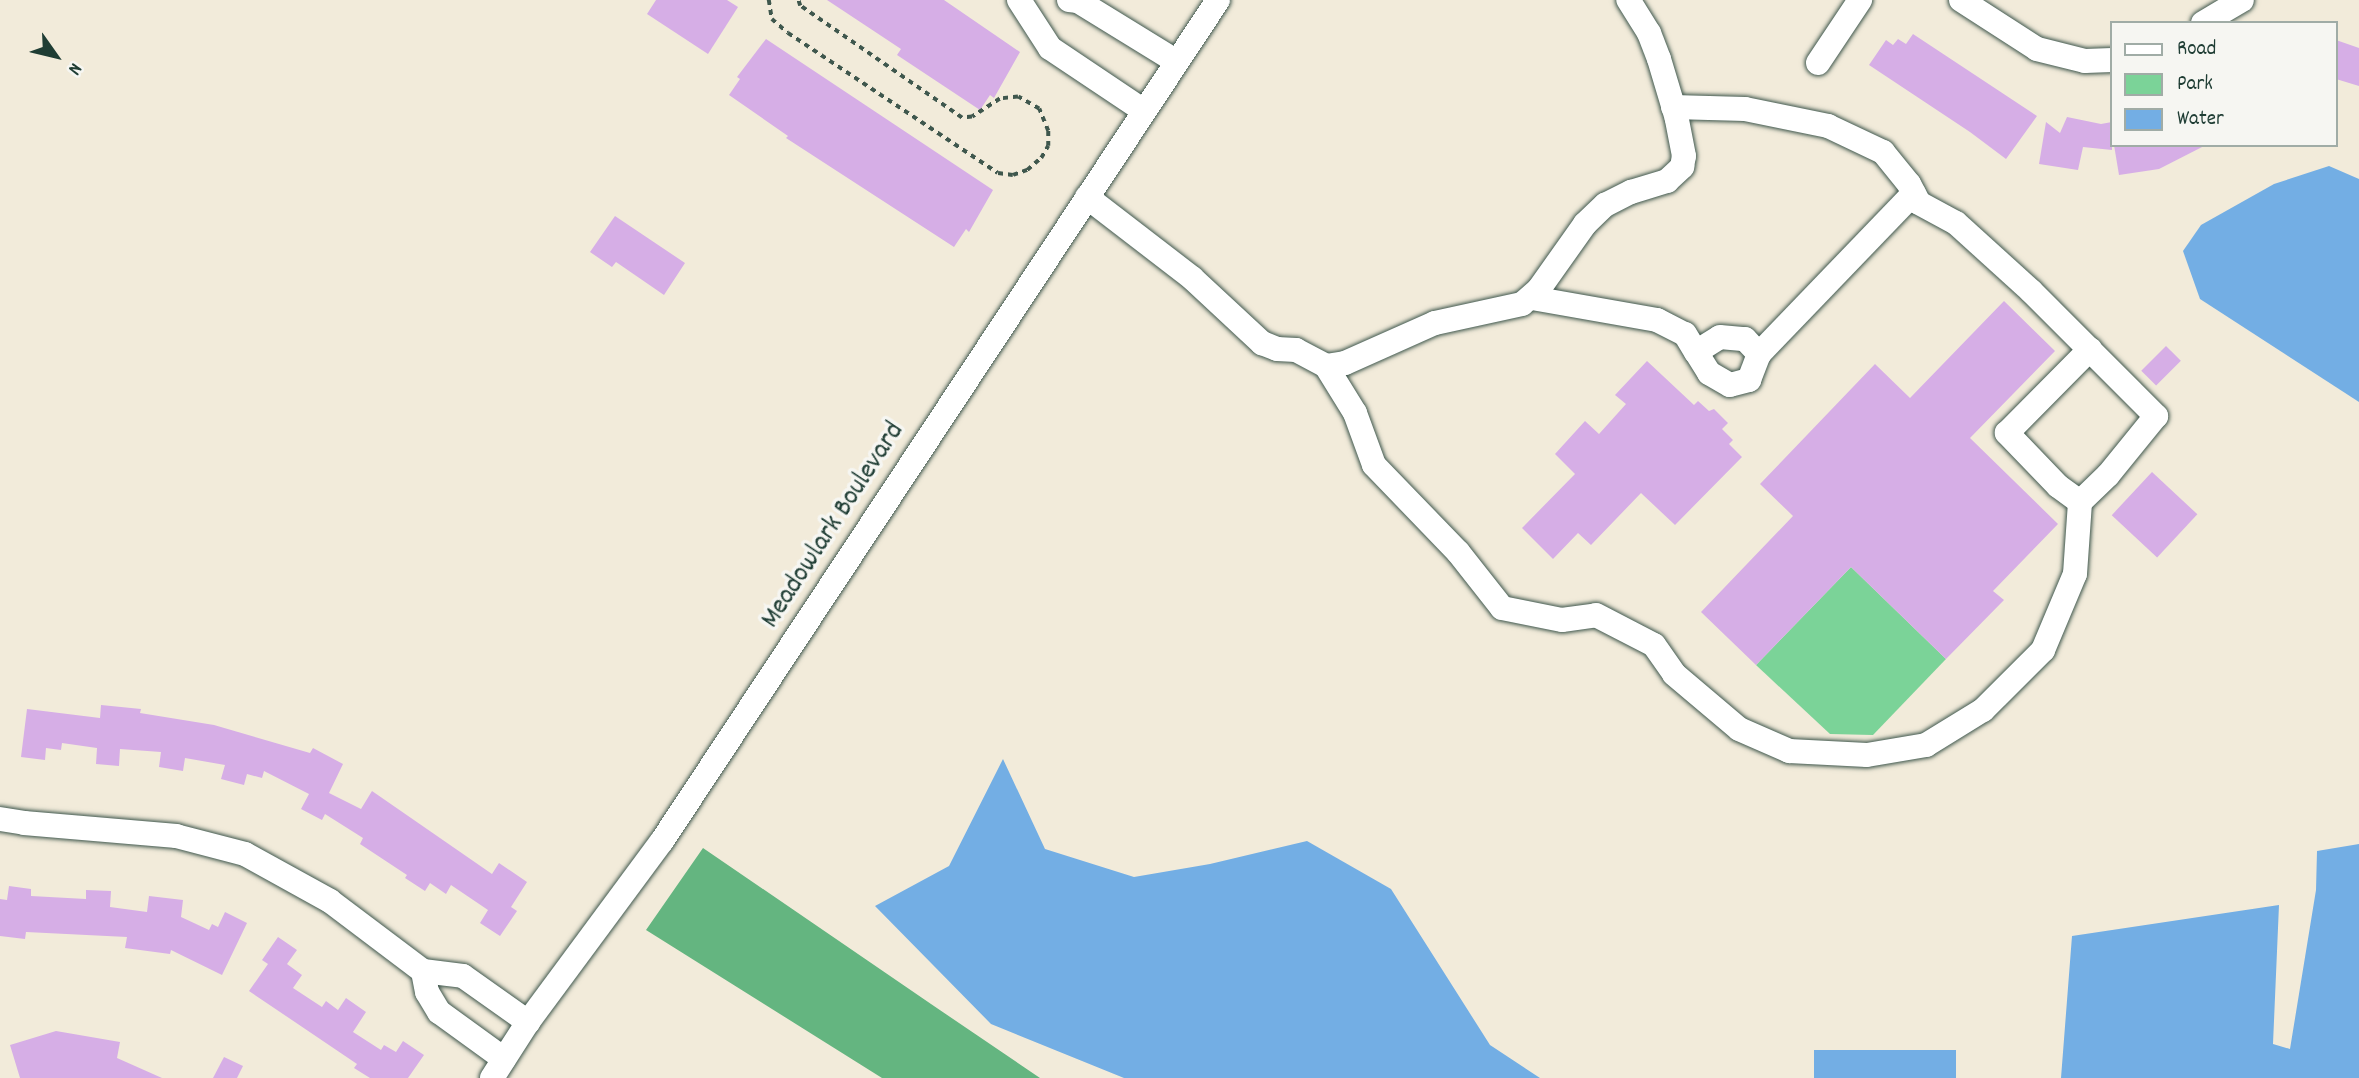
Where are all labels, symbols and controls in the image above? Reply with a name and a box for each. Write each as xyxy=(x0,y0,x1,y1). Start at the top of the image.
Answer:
north arrow xyxy=(21,21,91,91)
legend xyxy=(2110,21,2338,147)
text: Road xyxy=(2177,35,2216,65)
text: N xyxy=(60,57,88,79)
text: Park xyxy=(2177,70,2213,100)
text: Water xyxy=(2177,105,2224,135)
street label: Meadowlark Boulevard xyxy=(755,417,913,635)

